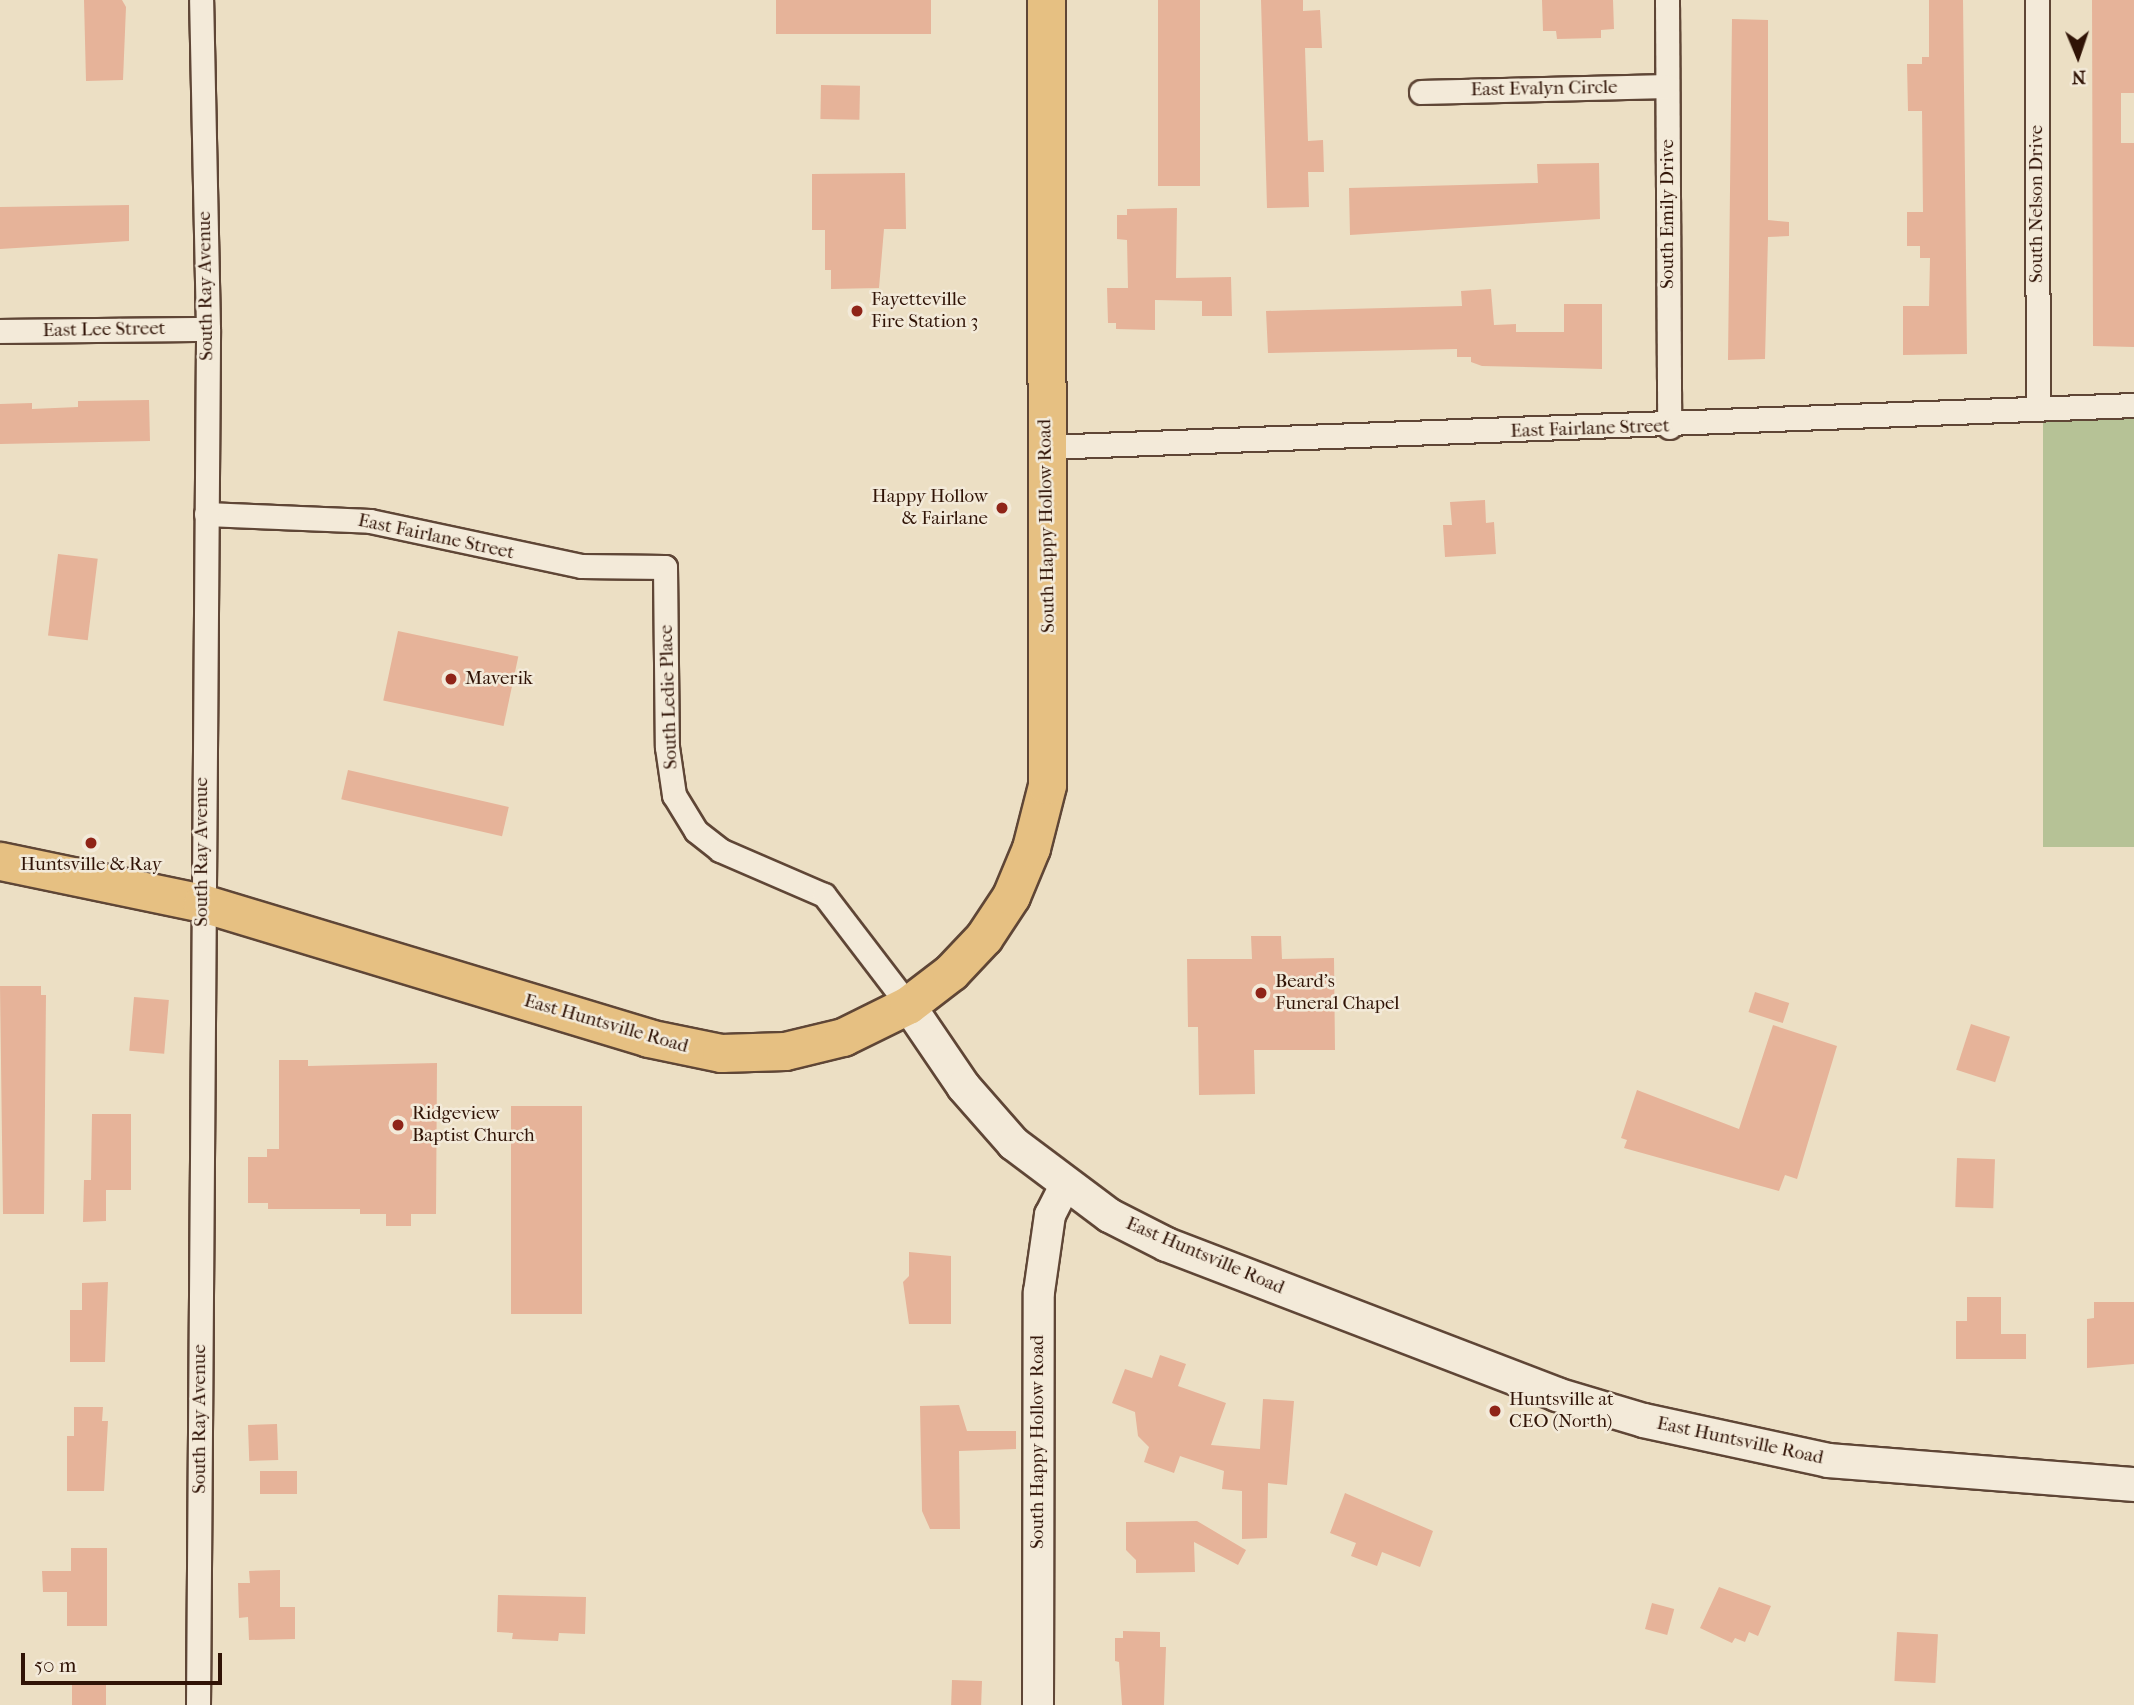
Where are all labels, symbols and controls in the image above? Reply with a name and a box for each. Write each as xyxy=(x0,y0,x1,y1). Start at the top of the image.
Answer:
north arrow xyxy=(2043,21,2113,91)
text: N xyxy=(2071,66,2086,88)
street label: East Evalyn Circle xyxy=(1470,76,1618,102)
street label: South Nelson Drive xyxy=(2026,125,2048,283)
street label: South Emily Drive xyxy=(1657,139,1679,289)
street label: South Ray Avenue xyxy=(193,211,219,361)
place label: Fayetteville Fire Station 3 xyxy=(871,289,978,333)
marker: Fayetteville Fire Station 3 xyxy=(849,303,865,319)
street label: East Lee Street xyxy=(42,318,166,342)
street label: East Fairlane Street xyxy=(1510,415,1670,443)
street label: South Happy Hollow Road xyxy=(1034,419,1060,633)
place label: Happy Hollow & Fairlane xyxy=(872,486,988,530)
marker: Happy Hollow & Fairlane xyxy=(994,500,1010,516)
street label: East Fairlane Street xyxy=(356,509,516,565)
street label: South Ledie Place xyxy=(655,624,683,770)
place label: Maverik xyxy=(465,668,533,690)
marker: Maverik xyxy=(443,671,459,687)
street label: South Ray Avenue xyxy=(191,777,213,927)
marker: Huntsville & Ray xyxy=(83,835,99,851)
place label: Huntsville & Ray xyxy=(20,854,162,876)
place label: Beard's Funeral Chapel xyxy=(1275,971,1400,1015)
marker: Beard's Funeral Chapel xyxy=(1253,985,1269,1001)
street label: East Huntsville Road xyxy=(521,990,691,1058)
place label: Ridgeview Baptist Church xyxy=(412,1103,535,1147)
marker: Ridgeview Baptist Church xyxy=(390,1117,406,1133)
street label: East Huntsville Road xyxy=(1122,1212,1288,1300)
street label: South Happy Hollow Road xyxy=(1027,1335,1049,1549)
street label: South Ray Avenue xyxy=(189,1344,211,1494)
place label: Huntsville at CEO (North) xyxy=(1509,1389,1614,1433)
marker: Huntsville at CEO (North) xyxy=(1487,1403,1503,1419)
street label: East Huntsville Road xyxy=(1655,1412,1825,1470)
scale bar xyxy=(24,1638,226,1682)
text: 50 m xyxy=(34,1653,77,1677)

